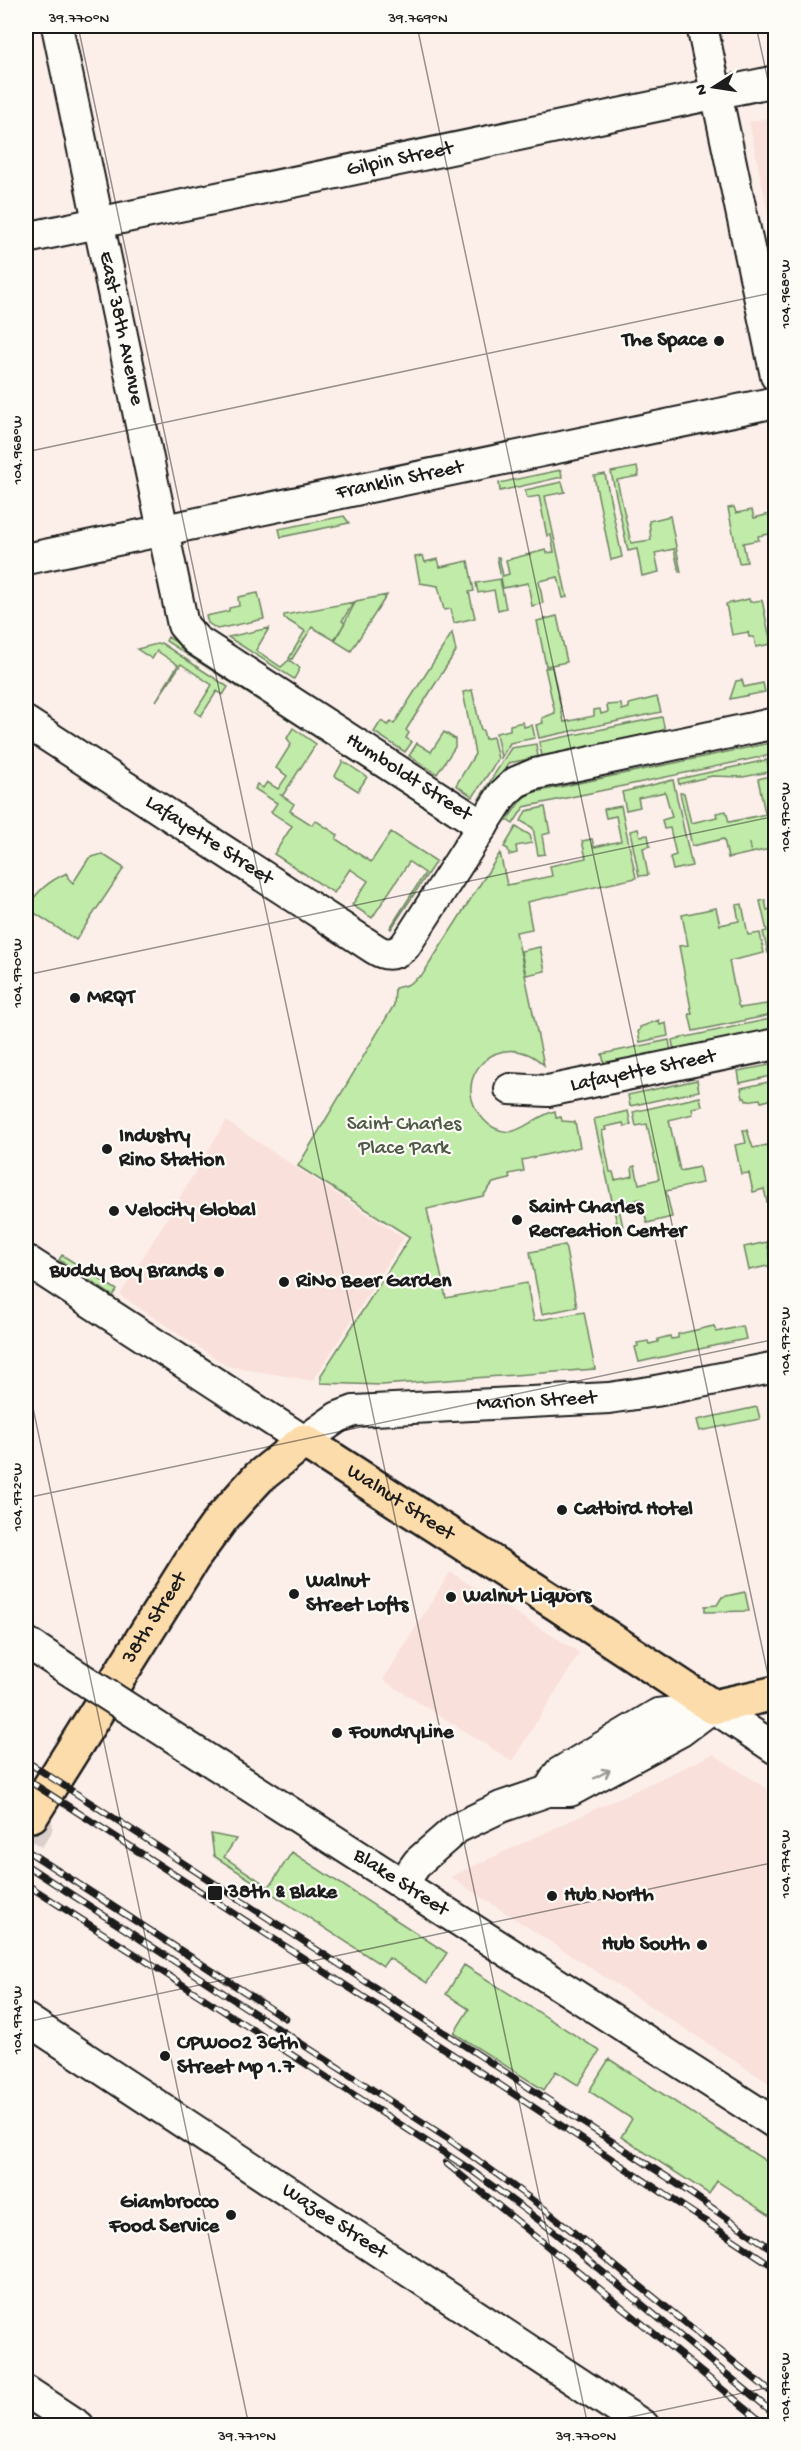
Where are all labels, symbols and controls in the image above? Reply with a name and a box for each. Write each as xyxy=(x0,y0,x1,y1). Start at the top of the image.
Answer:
text: 39.770°N xyxy=(48,10,110,28)
text: 39.769°N xyxy=(387,10,448,28)
north arrow xyxy=(684,57,744,117)
text: N xyxy=(692,82,713,96)
street label: Gilpin Street xyxy=(344,136,458,183)
street label: East 38th Avenue xyxy=(92,249,149,409)
text: 104.968°W xyxy=(777,259,795,330)
place label: The Space xyxy=(620,329,708,354)
marker: The Space xyxy=(712,334,726,348)
text: 104.968°W xyxy=(9,415,27,486)
street label: Franklin Street xyxy=(333,455,468,506)
street label: Humboldt Street xyxy=(341,728,478,829)
text: 104.970°W xyxy=(777,782,795,853)
street label: Lafayette Street xyxy=(140,790,279,893)
text: 104.970°W xyxy=(9,938,27,1009)
place label: MRQT xyxy=(87,986,137,1011)
marker: MRQT xyxy=(68,991,82,1005)
street label: Lafayette Street xyxy=(568,1044,720,1099)
park label: Saint Charles Place Park xyxy=(347,1113,462,1162)
place label: Industry Rino Station xyxy=(118,1125,225,1174)
marker: Industry Rino Station xyxy=(100,1142,114,1156)
place label: Saint Charles Recreation Center xyxy=(528,1196,688,1245)
place label: Velocity Global xyxy=(125,1199,256,1224)
marker: Velocity Global xyxy=(107,1204,121,1218)
marker: Saint Charles Recreation Center xyxy=(510,1213,524,1227)
place label: Buddy Boy Brands xyxy=(49,1260,208,1285)
marker: Buddy Boy Brands xyxy=(212,1265,226,1279)
place label: RiNo Beer Garden xyxy=(295,1270,452,1295)
marker: RiNo Beer Garden xyxy=(277,1275,291,1289)
text: 104.972°W xyxy=(777,1306,795,1376)
street label: Marion Street xyxy=(476,1386,599,1417)
street label: Walnut Street xyxy=(342,1459,461,1548)
text: 104.972°W xyxy=(9,1462,27,1532)
place label: Catbird Hotel xyxy=(573,1498,693,1523)
marker: Catbird Hotel xyxy=(555,1503,569,1517)
street label: 38th Street xyxy=(117,1566,194,1670)
place label: Walnut Street Lofts xyxy=(305,1570,410,1619)
place label: Walnut Liquors xyxy=(462,1585,593,1610)
marker: Walnut Street Lofts xyxy=(287,1587,301,1601)
marker: Walnut Liquors xyxy=(444,1590,458,1604)
place label: FoundryLine xyxy=(348,1721,455,1746)
marker: FoundryLine xyxy=(330,1726,344,1740)
one-way arrow xyxy=(593,1768,610,1780)
text: 104.974°W xyxy=(777,1830,795,1899)
street label: Blake Street xyxy=(347,1843,455,1924)
place label: 38th & Blake xyxy=(227,1881,338,1906)
marker: 38th & Blake xyxy=(206,1884,224,1902)
place label: Hub North xyxy=(564,1884,655,1909)
marker: Hub North xyxy=(545,1889,559,1903)
place label: Hub South xyxy=(602,1933,691,1958)
marker: Hub South xyxy=(695,1938,709,1952)
text: 104.974°W xyxy=(9,1986,27,2055)
place label: CPW002 36th Street Mp 1.7 xyxy=(176,2032,299,2081)
marker: CPW002 36th Street Mp 1.7 xyxy=(158,2049,172,2063)
street label: Wazee Street xyxy=(277,2178,394,2267)
place label: Giambrocco Food Service xyxy=(108,2191,220,2240)
marker: Giambrocco Food Service xyxy=(224,2208,238,2222)
text: 104.976°W xyxy=(777,2352,795,2422)
text: 39.771°N xyxy=(217,2428,276,2446)
text: 39.770°N xyxy=(555,2428,617,2446)

